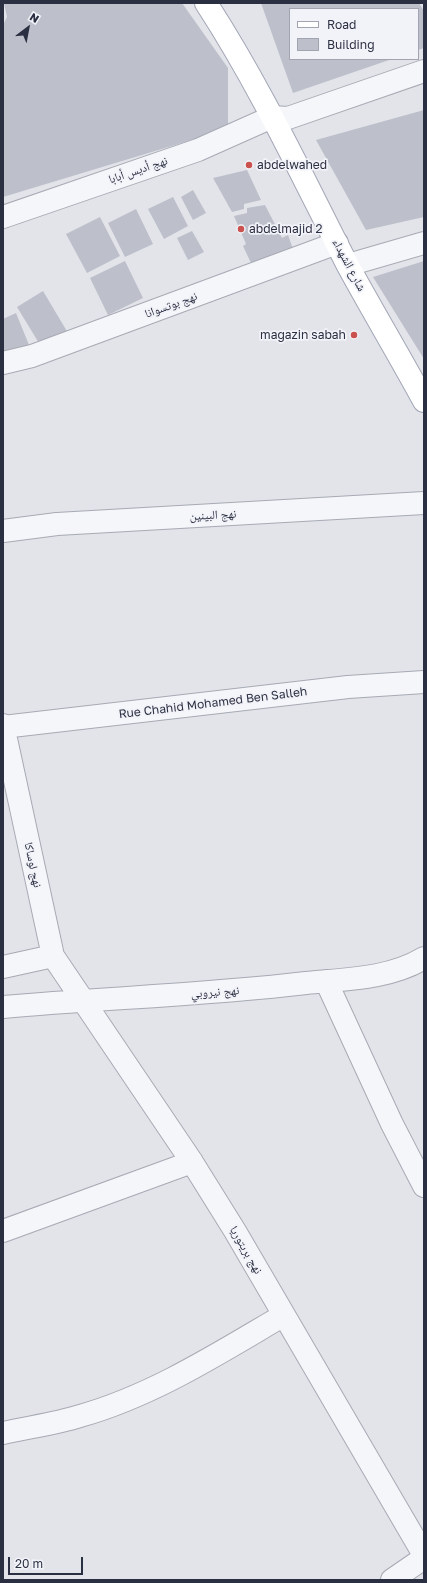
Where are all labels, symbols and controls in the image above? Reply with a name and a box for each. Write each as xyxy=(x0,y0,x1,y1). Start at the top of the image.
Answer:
north arrow xyxy=(8,8,48,48)
legend xyxy=(289,8,419,60)
text: N xyxy=(28,10,42,25)
text: Road xyxy=(327,17,356,32)
text: Building xyxy=(327,37,375,52)
street label: نهج أديس أبابا xyxy=(107,153,169,187)
place label: abdelwahed xyxy=(257,158,327,172)
marker: abdelwahed xyxy=(244,160,254,170)
place label: abdelmajid 2 xyxy=(249,222,323,236)
marker: abdelmajid 2 xyxy=(236,224,246,234)
street label: شارع الشهداء xyxy=(329,236,369,294)
street label: نهج بوتسوانا xyxy=(143,289,199,321)
place label: magazin sabah xyxy=(260,328,346,342)
marker: magazin sabah xyxy=(349,330,359,340)
street label: نهج البينين xyxy=(189,507,237,523)
street label: Rue Chahid Mohamed Ben Salleh xyxy=(118,684,308,722)
street label: نهج لوساكا xyxy=(21,841,45,889)
street label: نهج نيروبي xyxy=(190,983,240,1001)
street label: نهج بريتوريا xyxy=(227,1224,265,1276)
scale bar xyxy=(10,1549,85,1575)
text: 20 m xyxy=(15,1556,43,1571)

